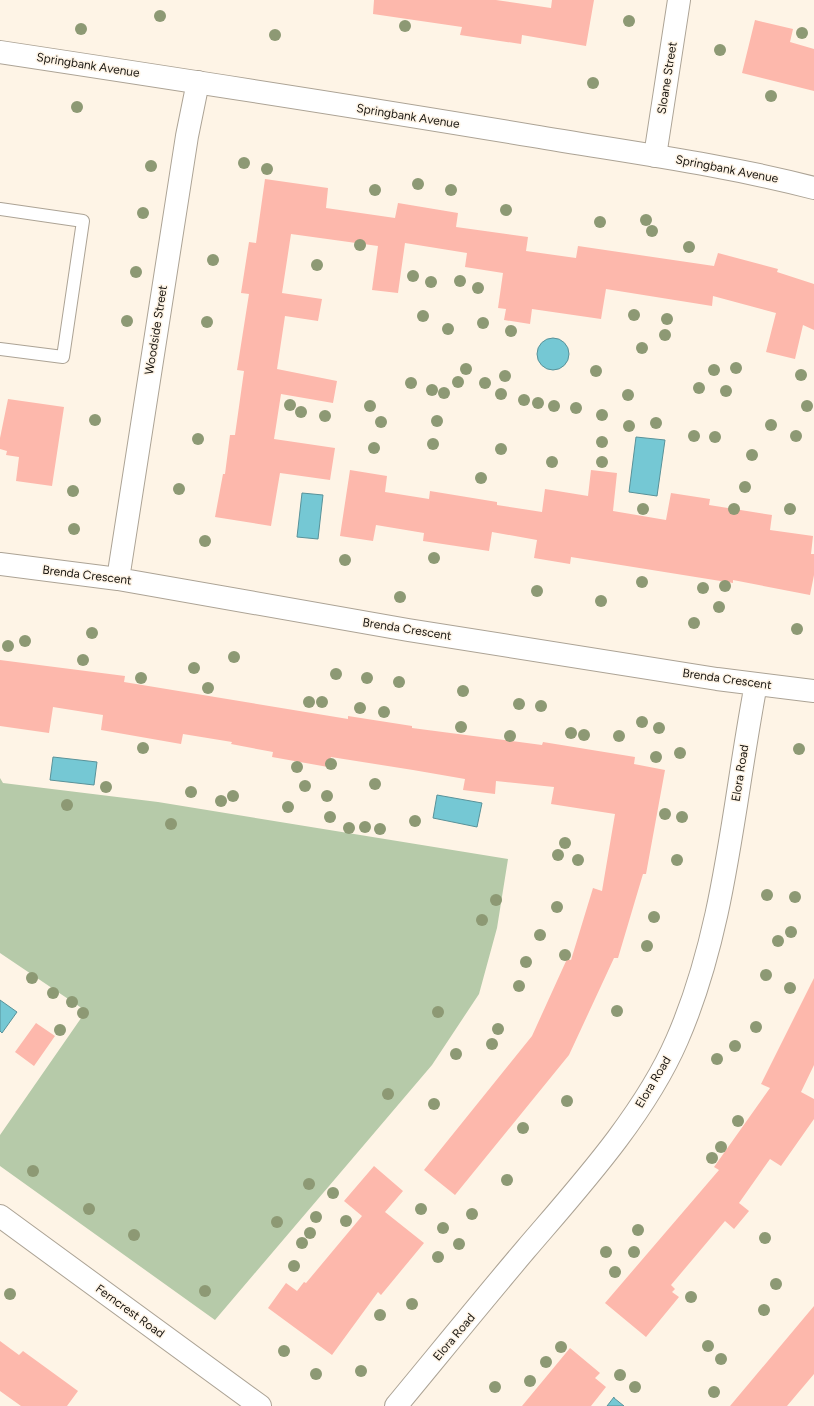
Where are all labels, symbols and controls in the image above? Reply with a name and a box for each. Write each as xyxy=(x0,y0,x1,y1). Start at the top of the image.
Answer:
street label: Sloane Street xyxy=(654,40,680,115)
street label: Springbank Avenue xyxy=(35,50,141,80)
street label: Springbank Avenue xyxy=(355,101,461,131)
street label: Springbank Avenue xyxy=(674,152,780,186)
street label: Woodside Street xyxy=(142,284,170,376)
street label: Brenda Crescent xyxy=(42,563,133,587)
street label: Brenda Crescent xyxy=(362,615,453,643)
street label: Brenda Crescent xyxy=(682,666,773,692)
street label: Elora Road xyxy=(729,744,751,802)
street label: Elora Road xyxy=(632,1054,674,1110)
street label: Ferncrest Road xyxy=(93,1281,167,1341)
street label: Elora Road xyxy=(430,1310,478,1364)

